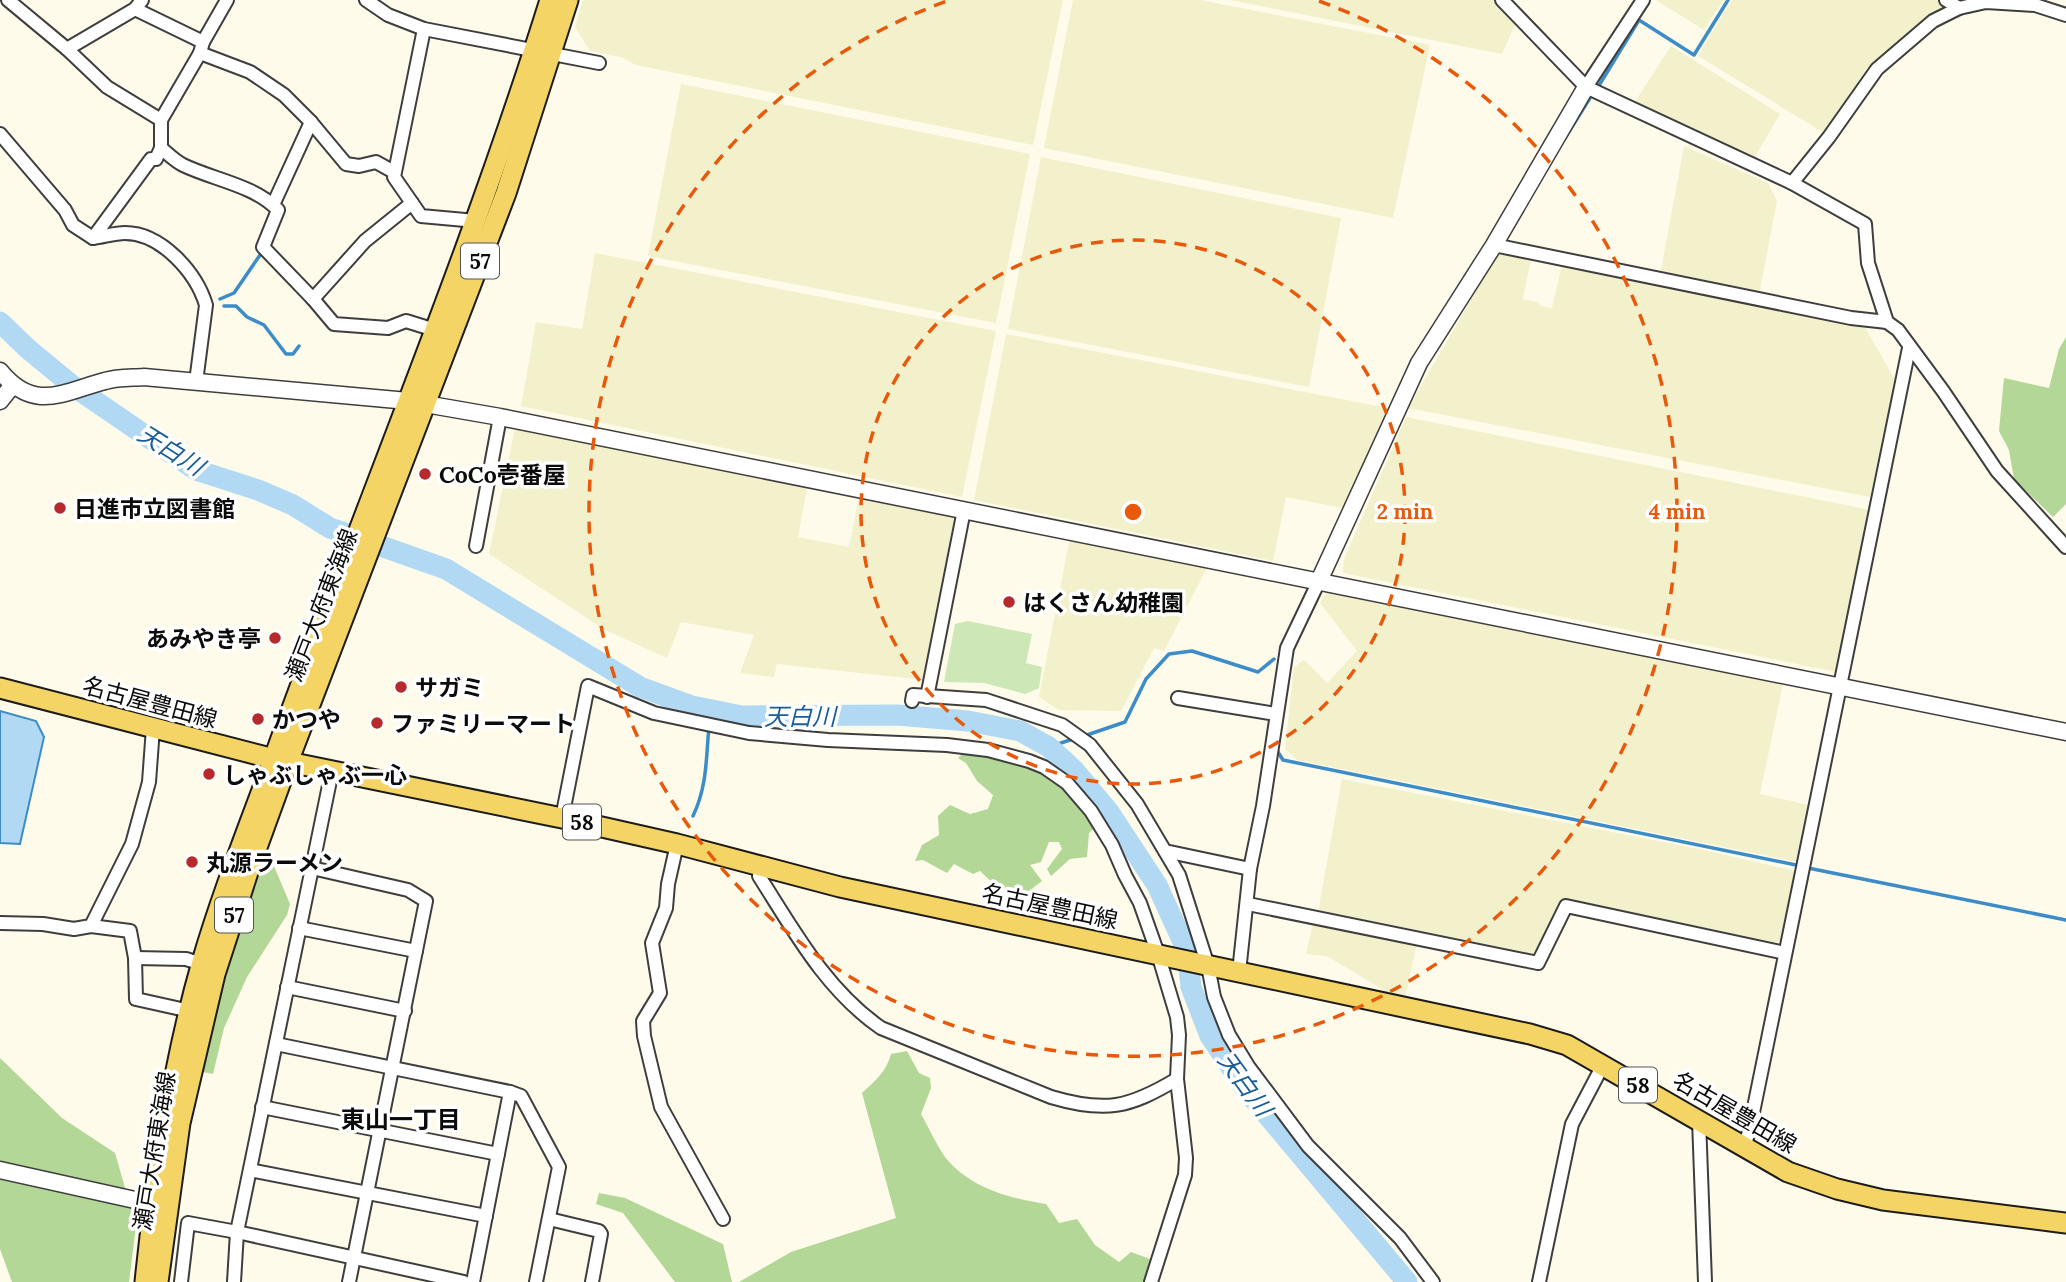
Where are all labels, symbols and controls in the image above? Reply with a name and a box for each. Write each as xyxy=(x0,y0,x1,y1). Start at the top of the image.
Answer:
road number: 57 xyxy=(461,244,499,278)
water label: 天白川 xyxy=(132,418,212,484)
place label: CoCo壱番屋 xyxy=(439,460,566,489)
marker: CoCo壱番屋 xyxy=(417,466,433,482)
place label: 日進市立図書館 xyxy=(74,494,235,523)
text: 2 min xyxy=(1377,498,1433,525)
text: 4 min xyxy=(1649,498,1705,525)
marker: 日進市立図書館 xyxy=(52,500,68,516)
centre of rings xyxy=(1121,500,1145,524)
street label: 瀬戸大府東海線 xyxy=(279,525,363,685)
place label: はくさん幼稚園 xyxy=(1023,588,1184,617)
marker: はくさん幼稚園 xyxy=(1001,594,1017,610)
place label: あみやき亭 xyxy=(146,624,261,653)
marker: あみやき亭 xyxy=(267,630,283,646)
street label: 名古屋豊田線 xyxy=(80,670,220,734)
place label: サガミ xyxy=(415,673,484,702)
marker: サガミ xyxy=(393,679,409,695)
water label: 天白川 xyxy=(764,701,839,732)
place label: かつや xyxy=(272,705,341,734)
place label: ファミリーマート xyxy=(391,709,575,738)
marker: かつや xyxy=(250,711,266,727)
marker: ファミリーマート xyxy=(369,715,385,731)
place label: しゃぶしゃぶ一心 xyxy=(223,760,407,789)
marker: しゃぶしゃぶ一心 xyxy=(201,766,217,782)
road number: 58 xyxy=(563,804,601,840)
place label: 丸源ラーメン xyxy=(206,848,343,877)
marker: 丸源ラーメン xyxy=(184,854,200,870)
street label: 名古屋豊田線 xyxy=(979,877,1121,935)
road number: 57 xyxy=(215,898,253,932)
water label: 天白川 xyxy=(1211,1046,1280,1125)
street label: 名古屋豊田線 xyxy=(1668,1065,1802,1159)
road number: 58 xyxy=(1619,1068,1657,1102)
street label: 瀬戸大府東海線 xyxy=(127,1069,181,1233)
district label: 東山一丁目 xyxy=(341,1104,461,1135)

